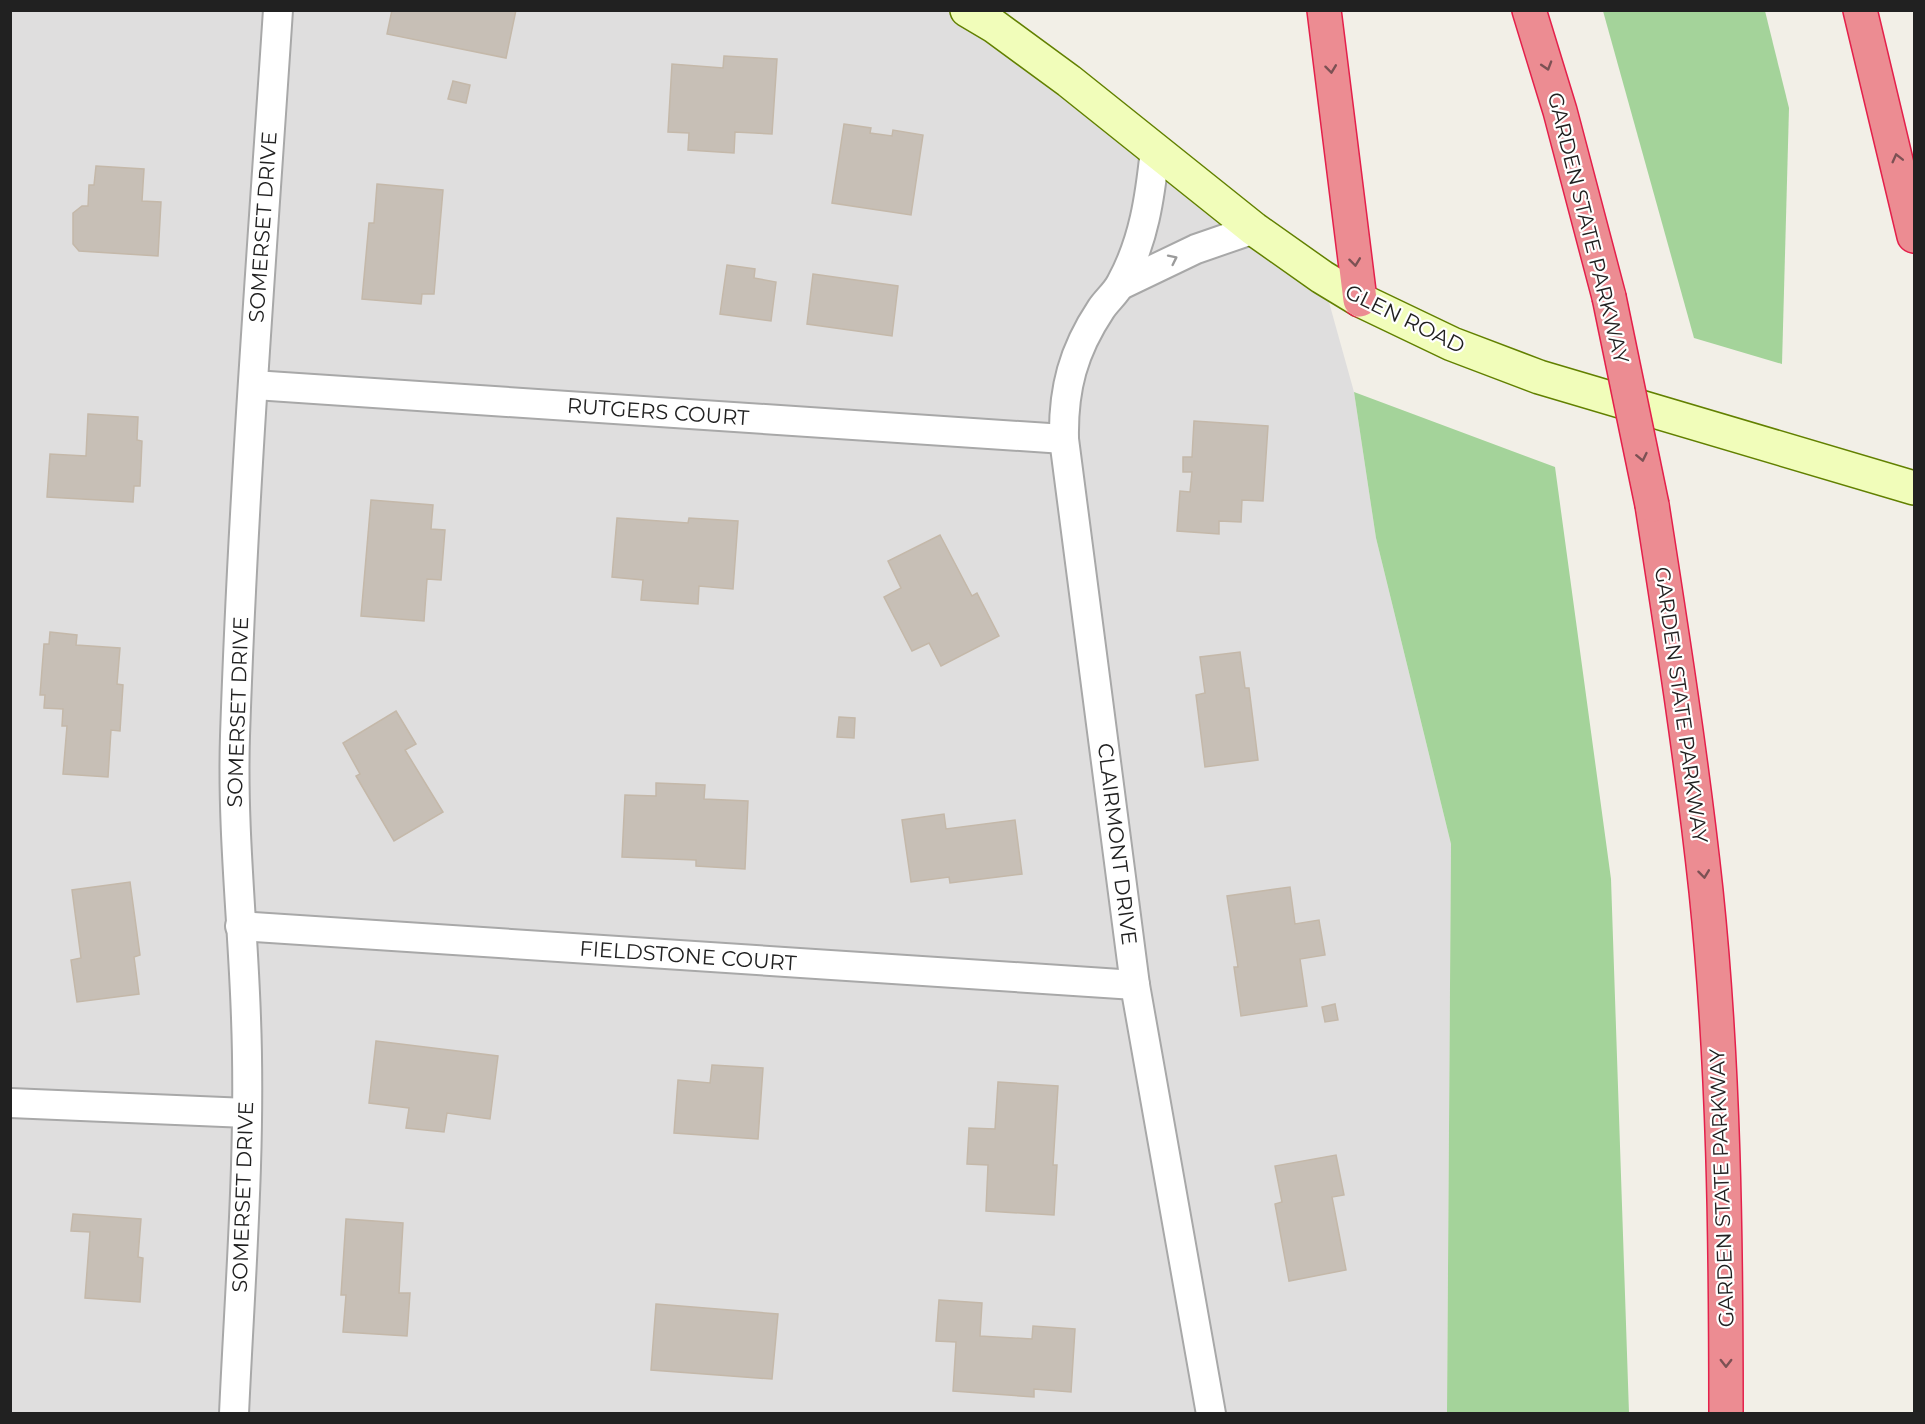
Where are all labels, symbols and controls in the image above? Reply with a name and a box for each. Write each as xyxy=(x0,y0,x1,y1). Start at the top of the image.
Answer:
one-way arrow xyxy=(1539,60,1552,71)
one-way arrow xyxy=(1324,64,1337,73)
street label: GARDEN STATE PARKWAY xyxy=(1543,90,1635,367)
street label: SOMERSET DRIVE xyxy=(243,131,282,323)
one-way arrow xyxy=(1891,153,1904,163)
one-way arrow xyxy=(1167,255,1178,267)
one-way arrow xyxy=(1348,257,1361,267)
street label: GLEN ROAD xyxy=(1341,279,1469,358)
street label: RUTGERS COURT xyxy=(566,393,750,430)
one-way arrow xyxy=(1635,452,1648,462)
street label: GARDEN STATE PARKWAY xyxy=(1650,565,1713,845)
street label: SOMERSET DRIVE xyxy=(222,616,253,808)
street label: CLAIRMONT DRIVE xyxy=(1093,742,1142,946)
one-way arrow xyxy=(1697,870,1710,879)
street label: FIELDSTONE COURT xyxy=(579,935,797,976)
street label: GARDEN STATE PARKWAY xyxy=(1704,1048,1739,1328)
street label: SOMERSET DRIVE xyxy=(227,1101,258,1293)
one-way arrow xyxy=(1720,1358,1732,1367)

